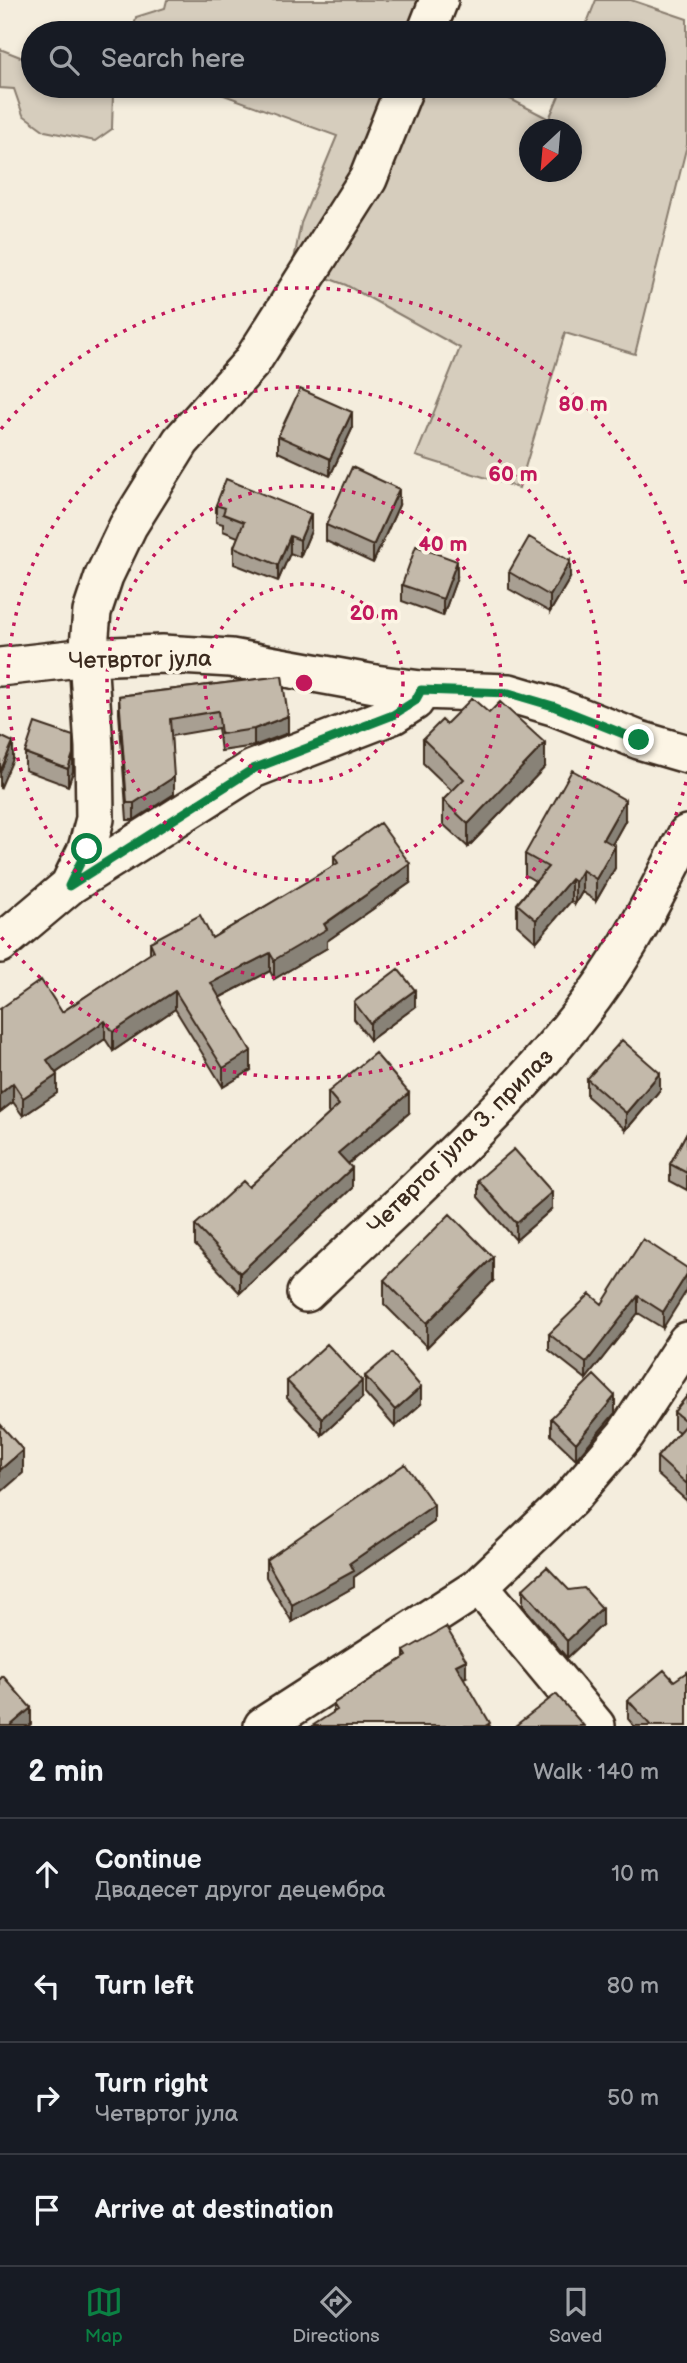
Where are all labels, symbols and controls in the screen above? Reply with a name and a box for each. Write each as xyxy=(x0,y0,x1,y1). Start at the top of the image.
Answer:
search box xyxy=(21,21,666,98)
icon: search xyxy=(45,41,83,79)
text: Search here xyxy=(101,44,245,75)
north arrow xyxy=(519,119,582,182)
text: 80 m xyxy=(558,392,608,417)
text: 60 m xyxy=(488,462,538,487)
text: 40 m xyxy=(418,532,468,557)
text: 20 m xyxy=(350,601,398,626)
street label: Четвртог јула xyxy=(68,645,212,675)
centre of rings xyxy=(292,671,316,695)
route end xyxy=(623,724,654,755)
route start xyxy=(71,833,102,864)
street label: Четвртог јула 3. прилаз xyxy=(362,1043,559,1240)
text: 2 min xyxy=(28,1754,104,1790)
text: Walk · 140 m xyxy=(533,1758,659,1786)
text: Continue xyxy=(95,1845,202,1876)
icon: ahead xyxy=(28,1855,66,1893)
text: 10 m xyxy=(611,1860,659,1888)
text: Двадесет другог децембра xyxy=(95,1876,385,1904)
icon: left xyxy=(28,1967,66,2005)
text: Turn left xyxy=(95,1971,194,2002)
text: 80 m xyxy=(607,1972,659,2000)
text: Turn right xyxy=(95,2069,208,2100)
icon: right xyxy=(28,2079,66,2117)
text: 50 m xyxy=(607,2084,659,2112)
text: Четвртог јула xyxy=(95,2100,238,2128)
icon: arrive xyxy=(28,2191,66,2229)
text: Arrive at destination xyxy=(95,2195,334,2226)
tab: Map xyxy=(85,2283,123,2348)
tab: Directions xyxy=(292,2283,380,2348)
tab: Saved xyxy=(549,2283,602,2348)

